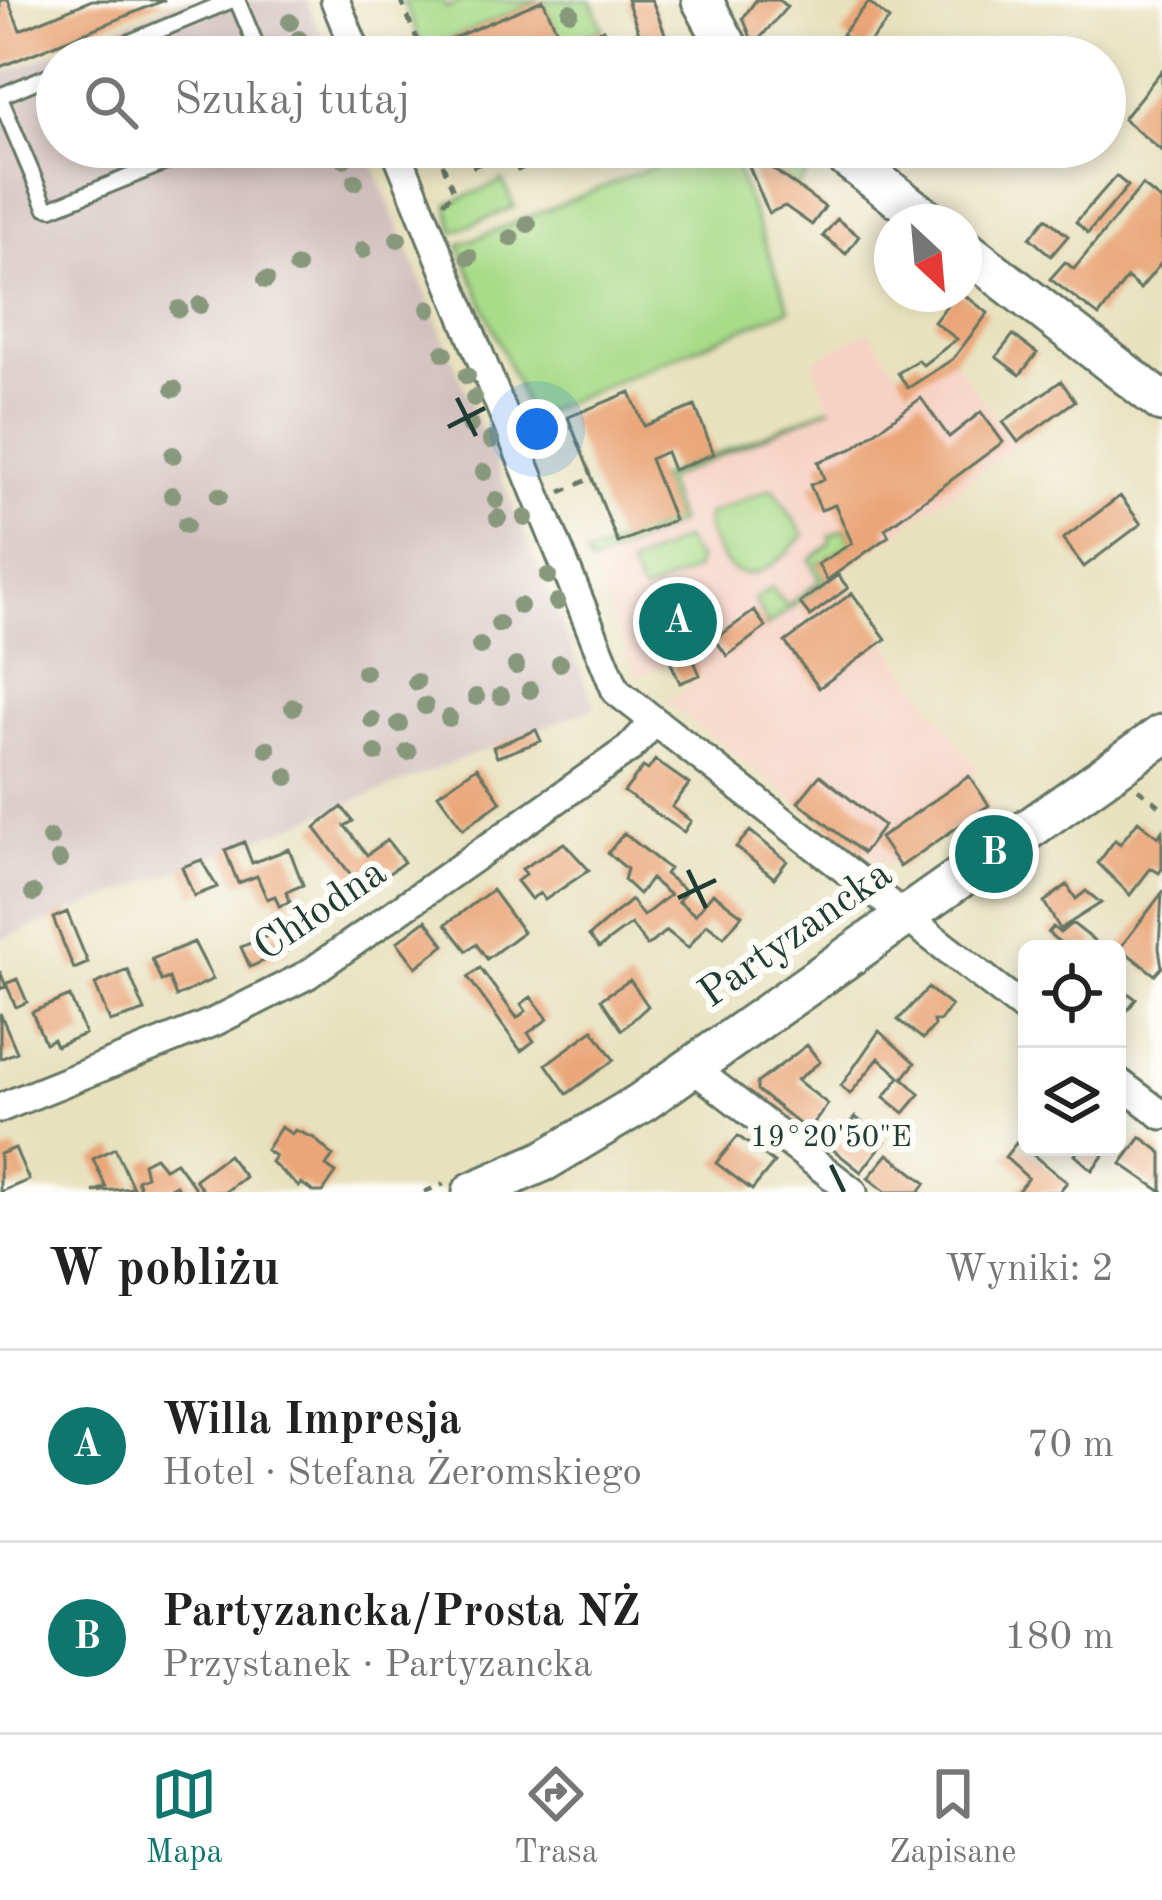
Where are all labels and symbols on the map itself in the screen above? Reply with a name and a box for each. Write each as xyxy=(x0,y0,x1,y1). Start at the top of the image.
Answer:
north arrow xyxy=(874,204,982,312)
your location xyxy=(507,399,567,459)
pin: A xyxy=(639,577,717,667)
pin: B xyxy=(955,809,1033,899)
street label: Chłodna xyxy=(248,852,394,970)
street label: Partyzancka xyxy=(692,853,900,1017)
text: 19°20'50"E xyxy=(750,1123,912,1153)

